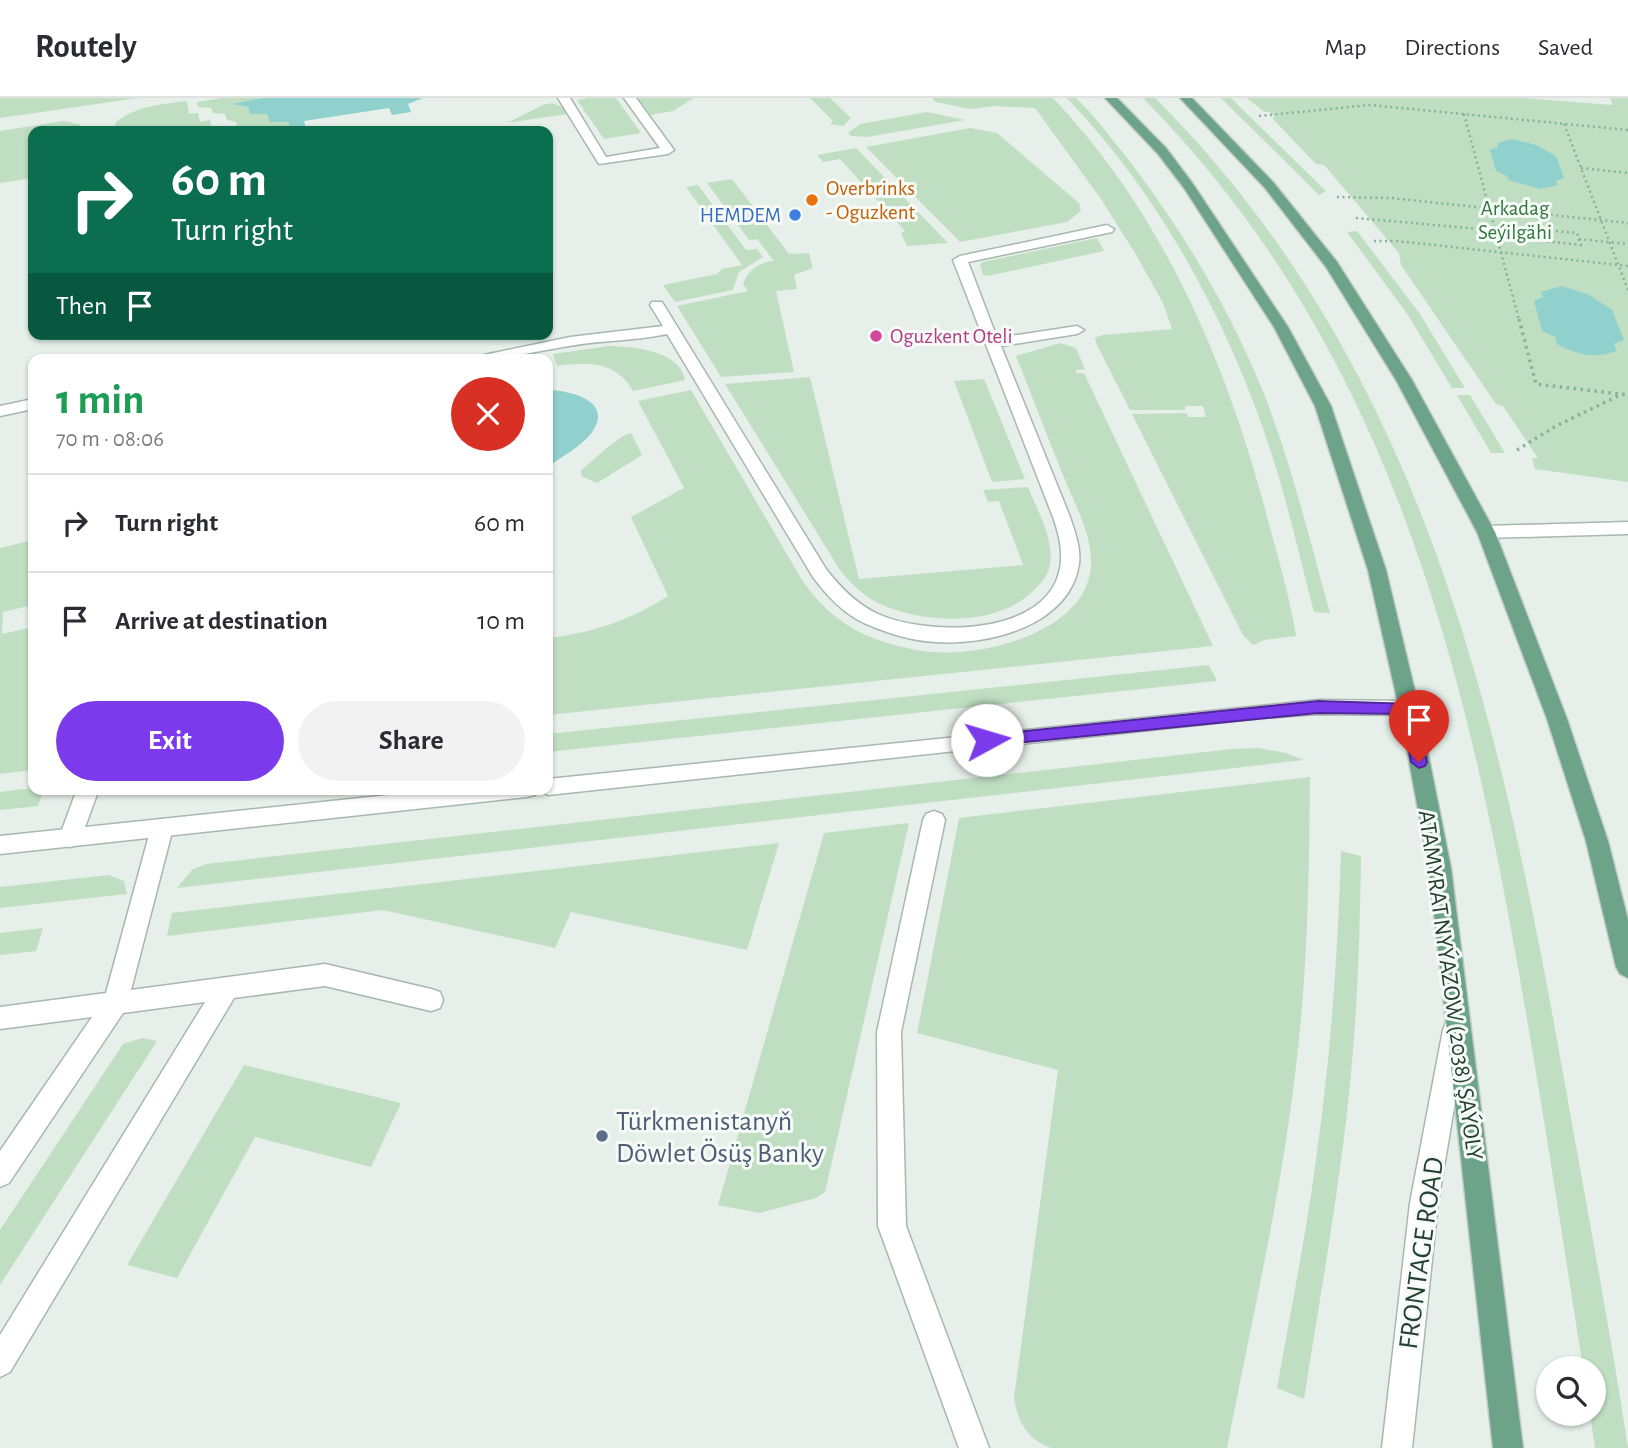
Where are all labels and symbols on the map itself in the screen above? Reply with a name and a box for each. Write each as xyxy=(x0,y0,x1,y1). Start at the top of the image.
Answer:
place label: Overbrinks - Oguzkent xyxy=(826,178,916,223)
marker: Overbrinks - Oguzkent xyxy=(804,192,820,208)
park label: Arkadag Seýilgähi xyxy=(1478,198,1552,243)
place label: HEMDEM xyxy=(700,205,781,226)
marker: HEMDEM xyxy=(787,207,803,223)
place label: Oguzkent Oteli xyxy=(890,326,1013,347)
marker: Oguzkent Oteli xyxy=(868,328,884,344)
pin xyxy=(1389,690,1449,762)
position arrow xyxy=(950,703,1024,777)
street label: ATAMYRAT NYÝAZOW (2038) ŞAÝOLY xyxy=(1414,808,1488,1162)
place label: Türkmenistanyň Döwlet Ösüş Banky xyxy=(616,1108,824,1168)
marker: Türkmenistanyň Döwlet Ösüş Banky xyxy=(594,1128,610,1144)
street label: FRONTAGE ROAD xyxy=(1395,1155,1449,1351)

